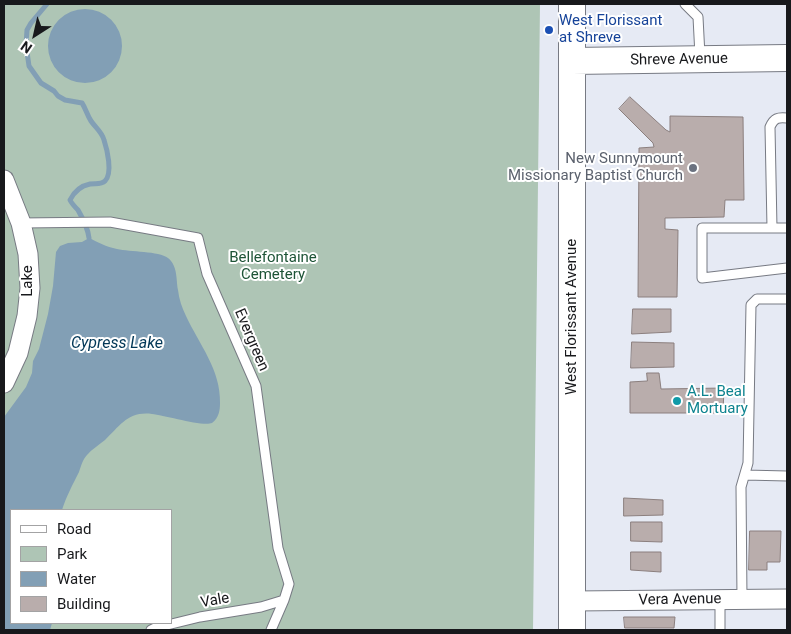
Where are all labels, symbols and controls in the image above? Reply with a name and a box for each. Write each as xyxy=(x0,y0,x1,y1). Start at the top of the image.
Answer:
north arrow xyxy=(10,10,60,60)
place label: West Florissant at Shreve xyxy=(559,12,662,47)
marker: West Florissant at Shreve xyxy=(543,24,555,36)
text: N xyxy=(18,38,35,57)
street label: Shreve Avenue xyxy=(630,50,728,70)
place label: New Sunnymount Missionary Baptist Church xyxy=(508,150,683,185)
marker: New Sunnymount Missionary Baptist Church xyxy=(687,162,699,174)
street label: West Florissant Avenue xyxy=(563,239,581,395)
park label: Bellefontaine Cemetery xyxy=(229,249,317,284)
street label: Lake xyxy=(19,265,37,297)
street label: Evergreen xyxy=(230,306,272,374)
water label: Cypress Lake xyxy=(71,334,163,354)
place label: A.L. Beal Mortuary xyxy=(687,383,748,418)
marker: A.L. Beal Mortuary xyxy=(671,395,683,407)
legend xyxy=(10,509,172,624)
text: Road xyxy=(57,520,91,538)
text: Park xyxy=(57,545,87,563)
text: Water xyxy=(57,570,96,588)
street label: Vale xyxy=(199,590,231,612)
street label: Vera Avenue xyxy=(638,590,722,610)
text: Building xyxy=(57,595,111,613)

